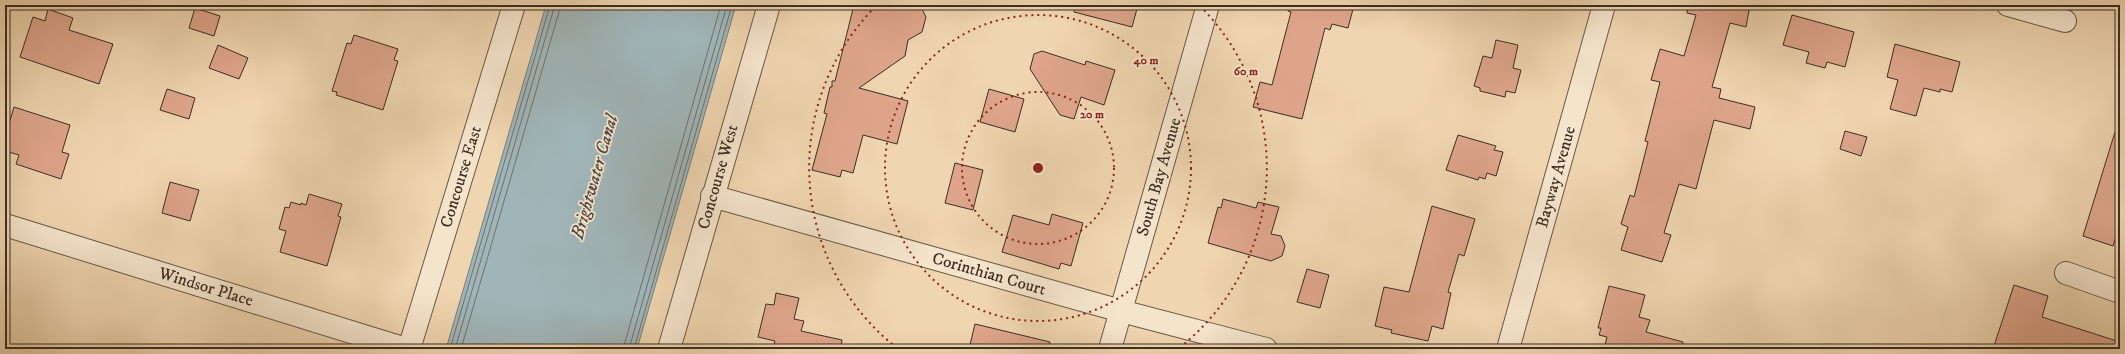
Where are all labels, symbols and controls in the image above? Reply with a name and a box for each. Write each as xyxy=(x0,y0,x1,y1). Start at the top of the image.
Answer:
text: 40 m xyxy=(1133,53,1158,68)
text: 60 m xyxy=(1234,64,1258,79)
text: 20 m xyxy=(1080,107,1104,122)
water label: Brightwater Canal xyxy=(566,110,624,243)
street label: South Bay Avenue xyxy=(1132,115,1186,239)
street label: Concourse West xyxy=(693,122,744,232)
street label: Concourse East xyxy=(435,123,487,231)
street label: Bayway Avenue xyxy=(1531,124,1581,230)
centre of rings xyxy=(1031,161,1045,175)
street label: Corinthian Court xyxy=(930,247,1049,301)
street label: Windsor Place xyxy=(155,262,256,312)

